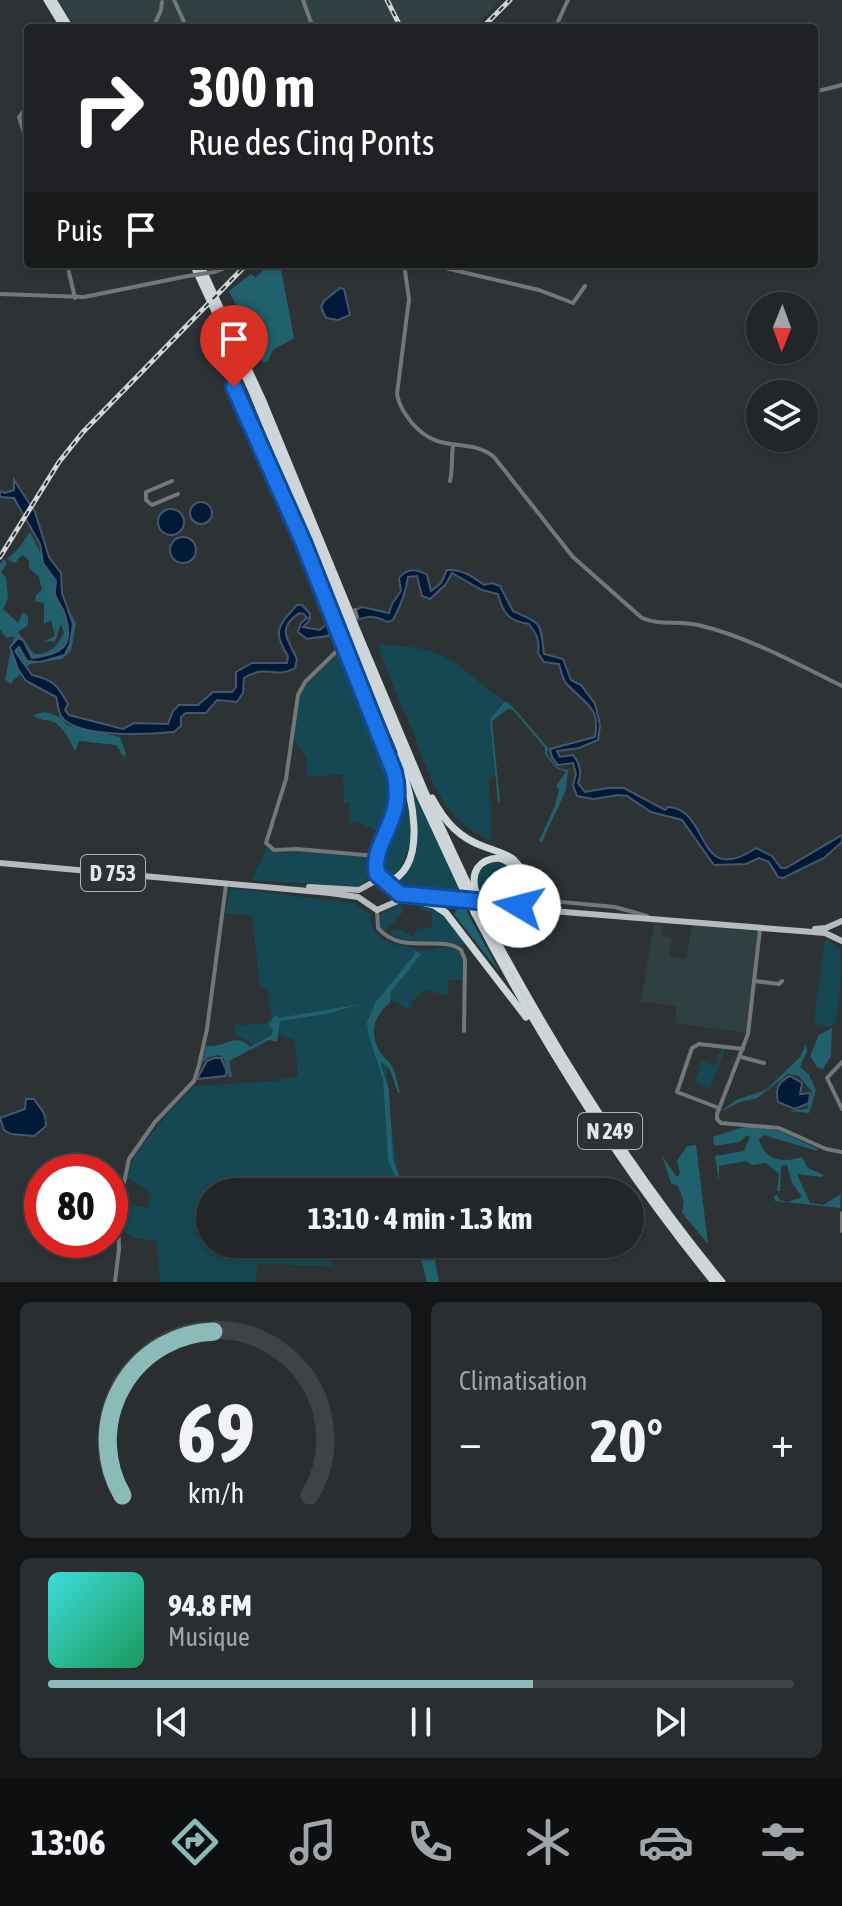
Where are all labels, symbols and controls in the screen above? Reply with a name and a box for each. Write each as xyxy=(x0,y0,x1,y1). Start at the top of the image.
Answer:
text: 300 m xyxy=(188,55,315,119)
icon: right xyxy=(56,56,160,160)
text: Rue des Cinq Ponts xyxy=(188,121,434,163)
icon: arrive xyxy=(119,208,163,252)
text: Puis xyxy=(56,213,103,247)
north arrow xyxy=(746,292,818,364)
map controls xyxy=(746,292,818,452)
pin xyxy=(200,305,268,387)
icon: arrive xyxy=(212,317,256,361)
button: layers xyxy=(746,380,818,452)
road number: D 753 xyxy=(81,855,145,891)
position arrow xyxy=(477,864,561,948)
road number: N 249 xyxy=(578,1113,642,1149)
speed limit sign: 80 xyxy=(24,1154,128,1258)
text: 13:10 · 4 min · 1.3 km xyxy=(308,1201,532,1235)
text: Climatisation xyxy=(459,1366,587,1396)
text: 69 xyxy=(176,1384,255,1480)
text: 20° xyxy=(590,1406,663,1475)
text: − xyxy=(459,1416,482,1466)
text: + xyxy=(771,1416,794,1466)
text: km/h xyxy=(187,1476,244,1509)
text: 94.8 FM xyxy=(168,1588,252,1622)
text: Musique xyxy=(168,1622,250,1652)
icon: previous xyxy=(150,1700,194,1744)
icon: pause xyxy=(399,1700,443,1744)
icon: next xyxy=(648,1700,692,1744)
icon: directions xyxy=(167,1814,223,1870)
icon: music xyxy=(285,1814,341,1870)
icon: phone xyxy=(402,1814,458,1870)
icon: climate xyxy=(520,1814,576,1870)
icon: car xyxy=(638,1814,694,1870)
icon: filters xyxy=(755,1814,811,1870)
text: 13:06 xyxy=(31,1821,106,1863)

